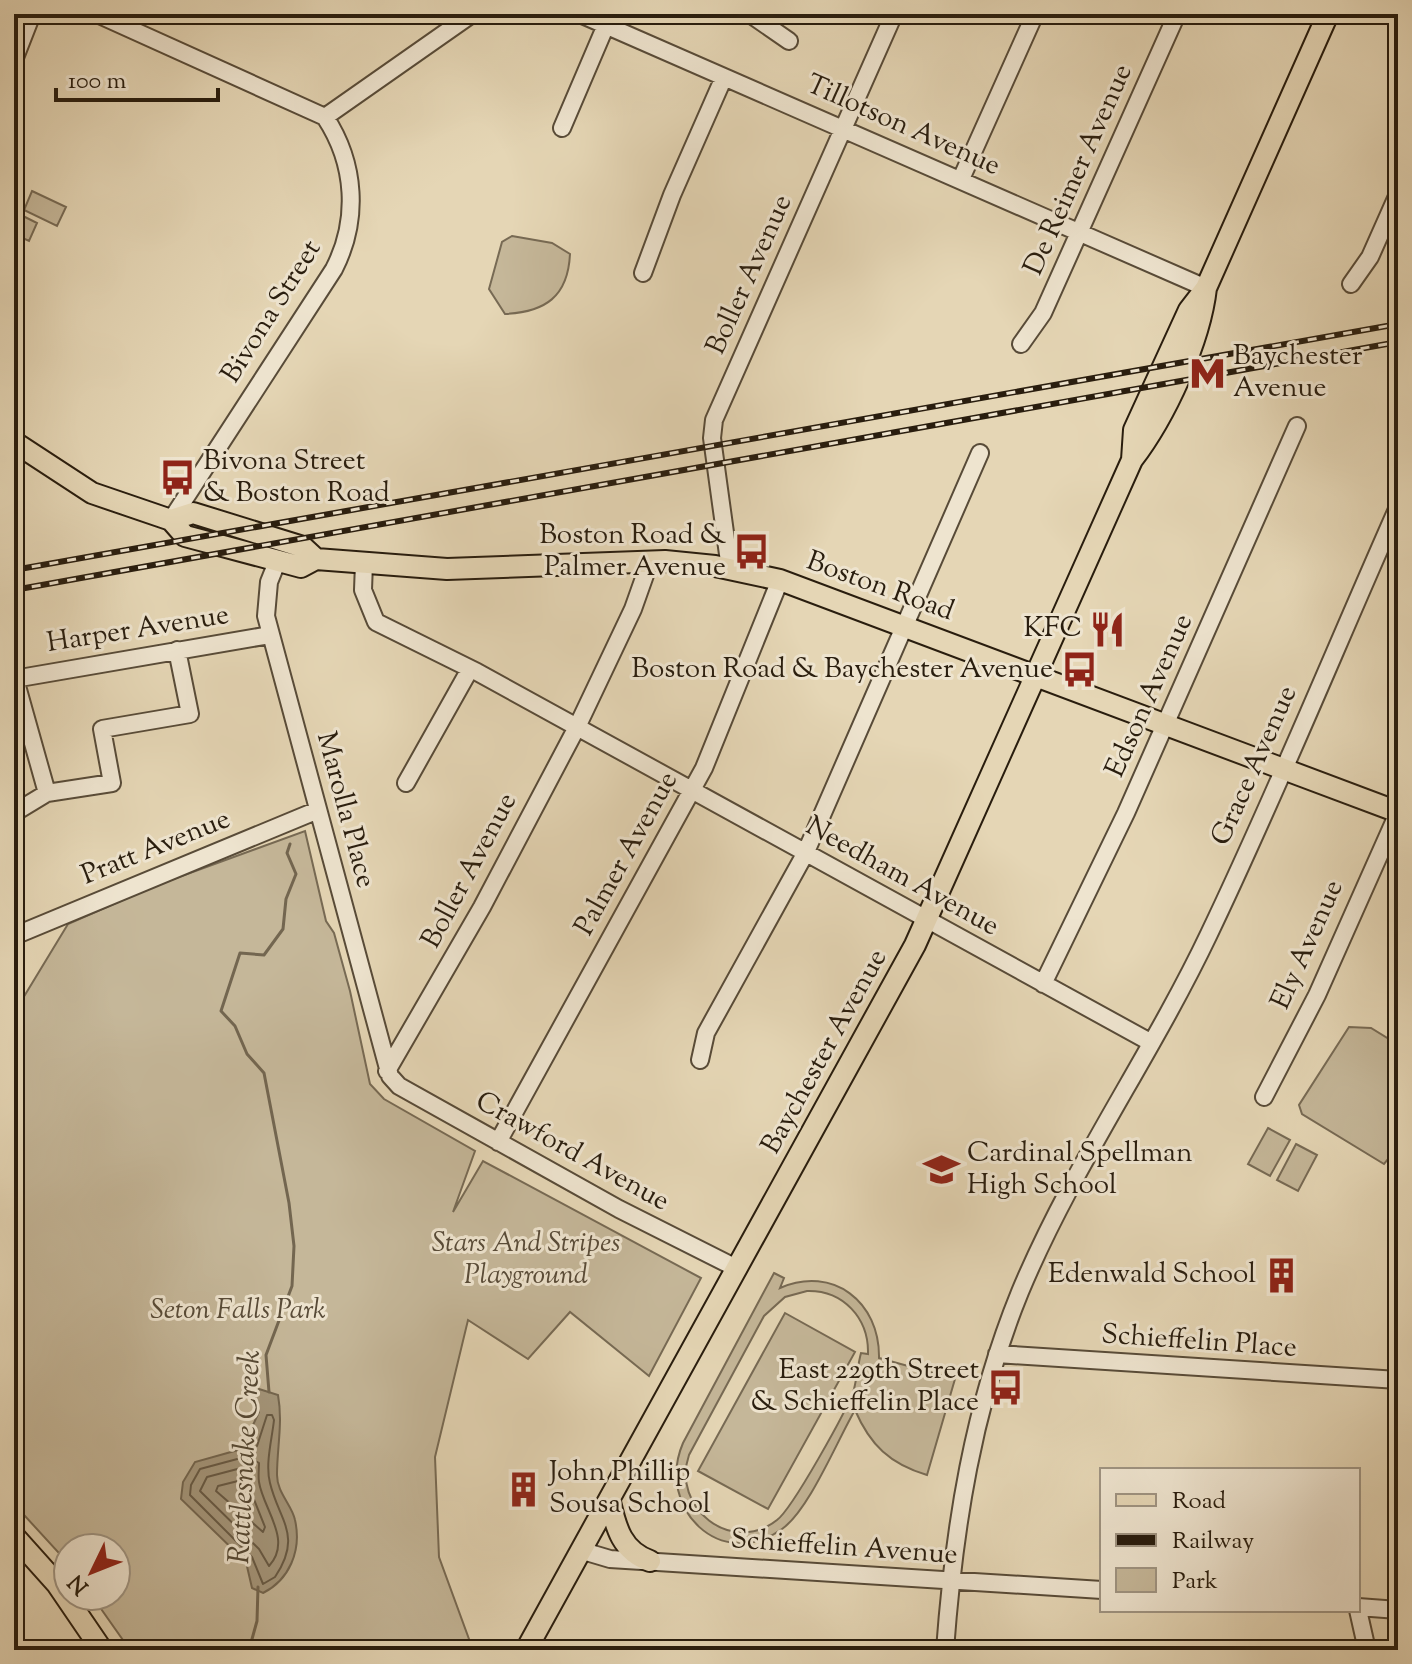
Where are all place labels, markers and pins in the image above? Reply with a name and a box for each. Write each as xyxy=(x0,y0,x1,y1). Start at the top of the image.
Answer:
place label: Baychester Avenue xyxy=(1233,337,1363,409)
metro station icon: Baychester Avenue xyxy=(1188,354,1226,392)
place label: Bivona Street & Boston Road xyxy=(203,442,390,514)
bus stop icon: Bivona Street & Boston Road xyxy=(158,459,196,497)
place label: Boston Road & Palmer Avenue xyxy=(539,516,726,588)
bus stop icon: Boston Road & Palmer Avenue xyxy=(733,533,771,571)
place label: KFC xyxy=(1024,609,1082,649)
restaurant icon: KFC xyxy=(1089,610,1127,648)
place label: Boston Road & Baychester Avenue xyxy=(631,650,1053,690)
bus stop icon: Boston Road & Baychester Avenue xyxy=(1060,651,1098,689)
place label: Cardinal Spellman High School xyxy=(967,1134,1193,1206)
school or university icon: Cardinal Spellman High School xyxy=(922,1151,960,1189)
place label: Edenwald School xyxy=(1048,1255,1256,1295)
building icon: Edenwald School xyxy=(1263,1256,1301,1294)
place label: East 229th Street & Schieffelin Place xyxy=(751,1351,979,1423)
bus stop icon: East 229th Street & Schieffelin Place xyxy=(986,1368,1024,1406)
place label: John Phillip Sousa School xyxy=(547,1453,711,1525)
building icon: John Phillip Sousa School xyxy=(504,1470,542,1508)

